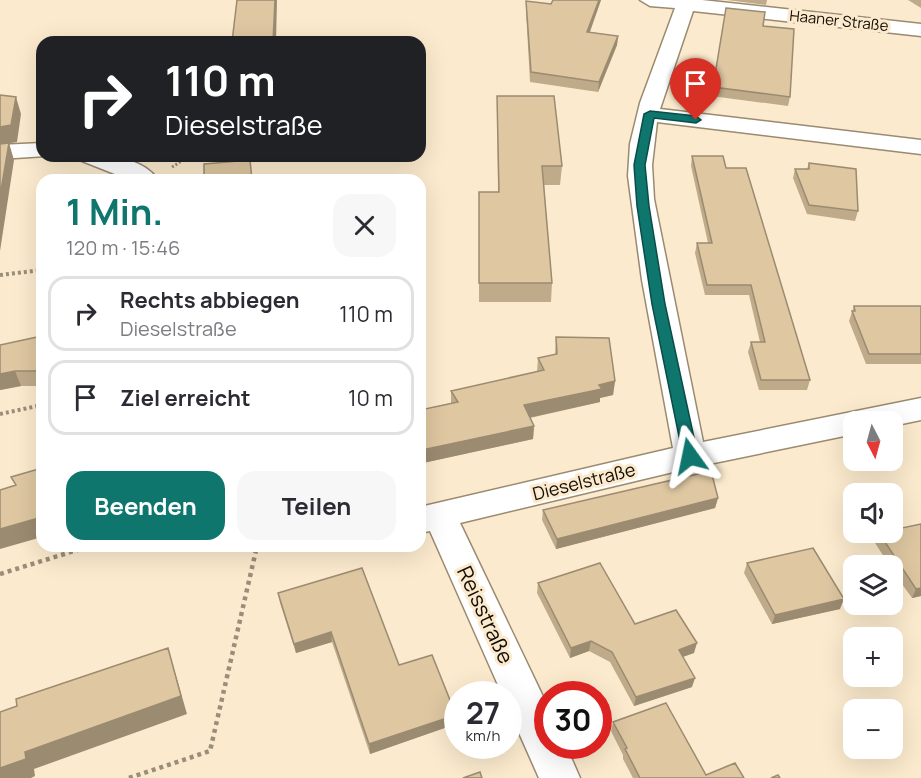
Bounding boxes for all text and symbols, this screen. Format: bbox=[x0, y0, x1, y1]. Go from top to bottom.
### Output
street label: Haaner Straße bbox=[789, 5, 890, 36]
text: 110 m bbox=[165, 51, 276, 109]
pin bbox=[670, 58, 721, 120]
icon: right bbox=[66, 60, 144, 138]
icon: arrive bbox=[679, 67, 712, 100]
text: Dieselstraße bbox=[165, 106, 323, 143]
text: 1 Min. bbox=[66, 187, 163, 236]
button: close bbox=[333, 194, 396, 257]
text: 120 m · 15:46 bbox=[66, 234, 180, 261]
text: Rechts abbiegen bbox=[120, 285, 299, 315]
icon: right bbox=[69, 297, 102, 330]
text: 110 m bbox=[339, 299, 393, 329]
text: Dieselstraße bbox=[120, 315, 237, 342]
icon: arrive bbox=[69, 381, 102, 414]
text: Ziel erreicht bbox=[120, 383, 251, 413]
text: 10 m bbox=[348, 383, 393, 413]
north arrow bbox=[843, 411, 903, 471]
map controls bbox=[843, 411, 903, 759]
position arrow bbox=[658, 424, 722, 488]
street label: Dieselstraße bbox=[530, 457, 638, 505]
button: Beenden bbox=[66, 471, 225, 540]
button: Teilen bbox=[237, 471, 396, 540]
button: sound bbox=[843, 483, 903, 543]
button: layers bbox=[843, 555, 903, 615]
street label: Reisstraße bbox=[451, 561, 521, 668]
button: + bbox=[843, 627, 903, 687]
speed limit sign: 30 bbox=[534, 681, 612, 759]
text: 27 bbox=[466, 692, 500, 733]
button: − bbox=[843, 699, 903, 759]
text: km/h bbox=[466, 725, 500, 746]

